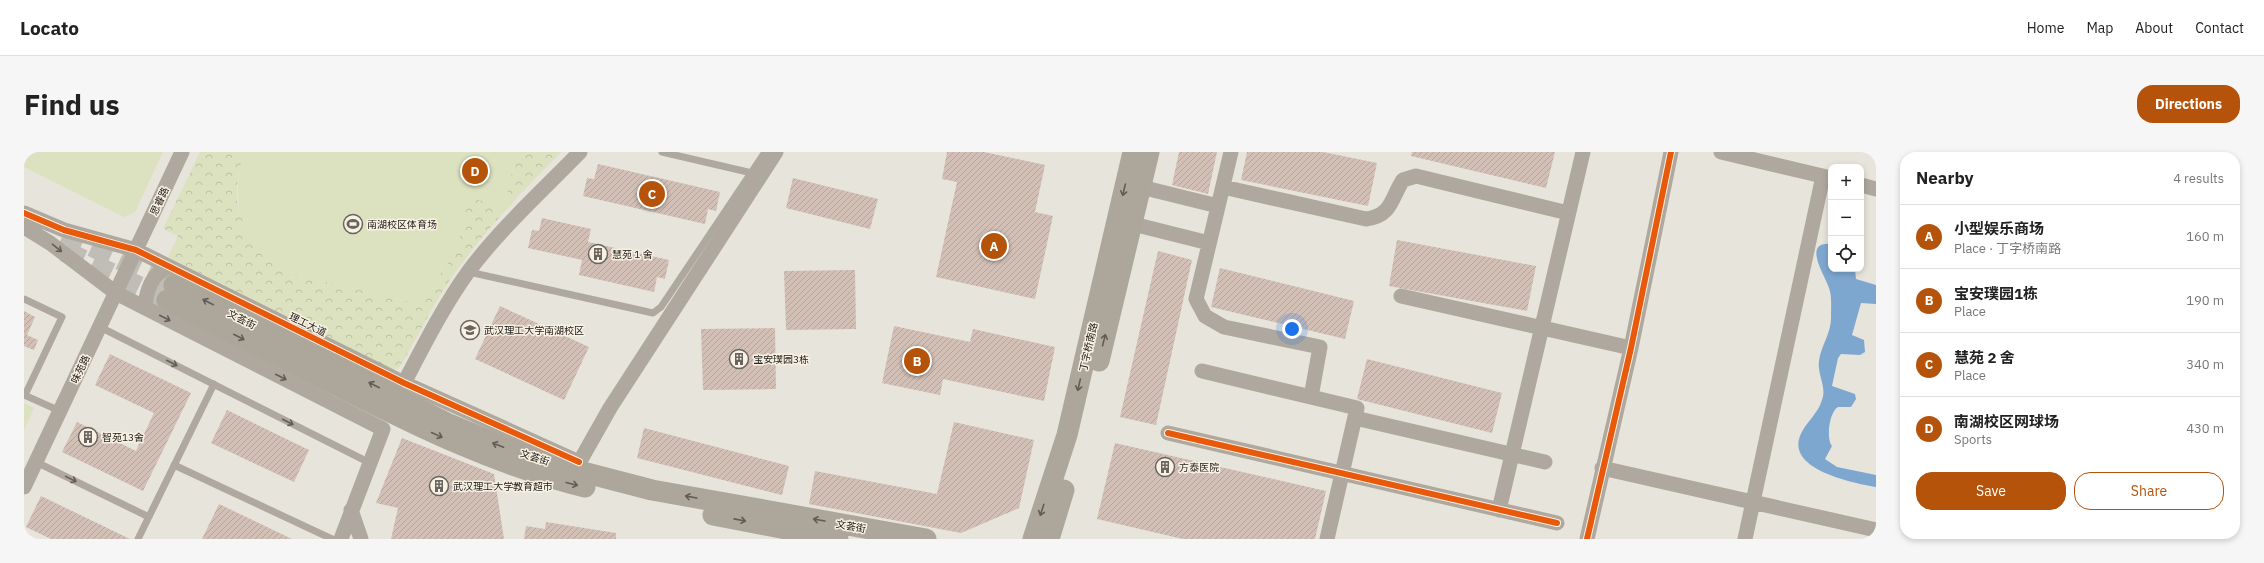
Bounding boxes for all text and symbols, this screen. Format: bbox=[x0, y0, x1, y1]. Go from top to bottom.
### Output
text: Locato bbox=[20, 16, 79, 40]
text: Home bbox=[2027, 19, 2064, 37]
text: Map bbox=[2086, 19, 2113, 37]
text: About bbox=[2135, 19, 2173, 37]
text: Contact bbox=[2195, 19, 2244, 37]
button: Directions bbox=[2137, 85, 2240, 123]
text: Find us bbox=[24, 86, 120, 123]
pin: D bbox=[462, 156, 488, 186]
map controls bbox=[1828, 164, 1864, 272]
button: + bbox=[1828, 164, 1864, 200]
text: Nearby bbox=[1916, 167, 1974, 189]
text: 4 results bbox=[2173, 170, 2224, 187]
pin: C bbox=[639, 179, 665, 209]
one-way arrow bbox=[1119, 183, 1127, 196]
street label: 思睿路 bbox=[147, 185, 172, 218]
button: − bbox=[1828, 200, 1864, 236]
sports icon: 南湖校区体育场 bbox=[342, 213, 364, 235]
place label: 南湖校区体育场 bbox=[367, 218, 437, 231]
text: 小型娱乐商场 bbox=[1954, 219, 2044, 238]
text: A bbox=[1925, 228, 1933, 245]
text: 160 m bbox=[2186, 228, 2224, 245]
pin: A bbox=[981, 231, 1007, 261]
button: locate bbox=[1828, 236, 1864, 272]
text: Place · 丁字桥南路 bbox=[1954, 240, 2061, 257]
building icon: 慧苑 1 舍 bbox=[587, 243, 609, 265]
one-way arrow bbox=[51, 244, 62, 253]
place label: 慧苑 1 舍 bbox=[612, 248, 653, 261]
text: 宝安璞园1栋 bbox=[1954, 284, 2038, 303]
text: B bbox=[1925, 292, 1933, 309]
text: 190 m bbox=[2186, 292, 2224, 309]
one-way arrow bbox=[202, 298, 214, 305]
text: Place bbox=[1954, 303, 1986, 320]
street label: 文荟街 bbox=[225, 307, 258, 332]
street label: 理工大道 bbox=[287, 310, 329, 339]
one-way arrow bbox=[159, 315, 171, 322]
school or university icon: 武汉理工大学南湖校区 bbox=[459, 319, 481, 341]
your location bbox=[1282, 319, 1302, 339]
street label: 丁字桥南路 bbox=[1077, 321, 1100, 373]
place label: 武汉理工大学南湖校区 bbox=[484, 324, 584, 337]
one-way arrow bbox=[233, 333, 245, 341]
one-way arrow bbox=[1101, 334, 1109, 347]
pin: B bbox=[904, 346, 930, 376]
building icon: 宝安璞园3栋 bbox=[728, 348, 750, 370]
text: 慧苑 2 舍 bbox=[1954, 348, 2015, 367]
street label: 味苑路 bbox=[68, 353, 93, 386]
place label: 宝安璞园3栋 bbox=[753, 353, 809, 366]
text: C bbox=[1925, 356, 1933, 373]
text: 340 m bbox=[2186, 356, 2224, 373]
one-way arrow bbox=[166, 360, 178, 368]
text: Place bbox=[1954, 367, 1986, 384]
one-way arrow bbox=[275, 374, 287, 381]
one-way arrow bbox=[1074, 378, 1082, 391]
one-way arrow bbox=[369, 381, 381, 389]
text: 南湖校区网球场 bbox=[1954, 412, 2059, 431]
one-way arrow bbox=[282, 418, 294, 426]
text: D bbox=[1924, 420, 1934, 437]
text: 430 m bbox=[2186, 420, 2224, 437]
building icon: 智苑13舍 bbox=[77, 426, 99, 448]
place label: 智苑13舍 bbox=[102, 431, 144, 444]
text: Sports bbox=[1954, 431, 1992, 448]
one-way arrow bbox=[431, 432, 443, 439]
one-way arrow bbox=[492, 440, 504, 448]
street label: 文荟街 bbox=[519, 447, 551, 468]
building icon: 方泰医院 bbox=[1154, 456, 1176, 478]
place label: 方泰医院 bbox=[1179, 461, 1219, 474]
button: Save bbox=[1916, 472, 2066, 510]
button: Share bbox=[2074, 472, 2224, 510]
building icon: 武汉理工大学教育超市 bbox=[428, 475, 450, 497]
one-way arrow bbox=[65, 476, 77, 483]
place label: 武汉理工大学教育超市 bbox=[453, 480, 553, 493]
one-way arrow bbox=[565, 480, 578, 488]
one-way arrow bbox=[684, 492, 697, 500]
one-way arrow bbox=[1038, 503, 1046, 515]
one-way arrow bbox=[812, 515, 825, 523]
one-way arrow bbox=[733, 517, 746, 525]
street label: 文荟街 bbox=[835, 517, 867, 535]

